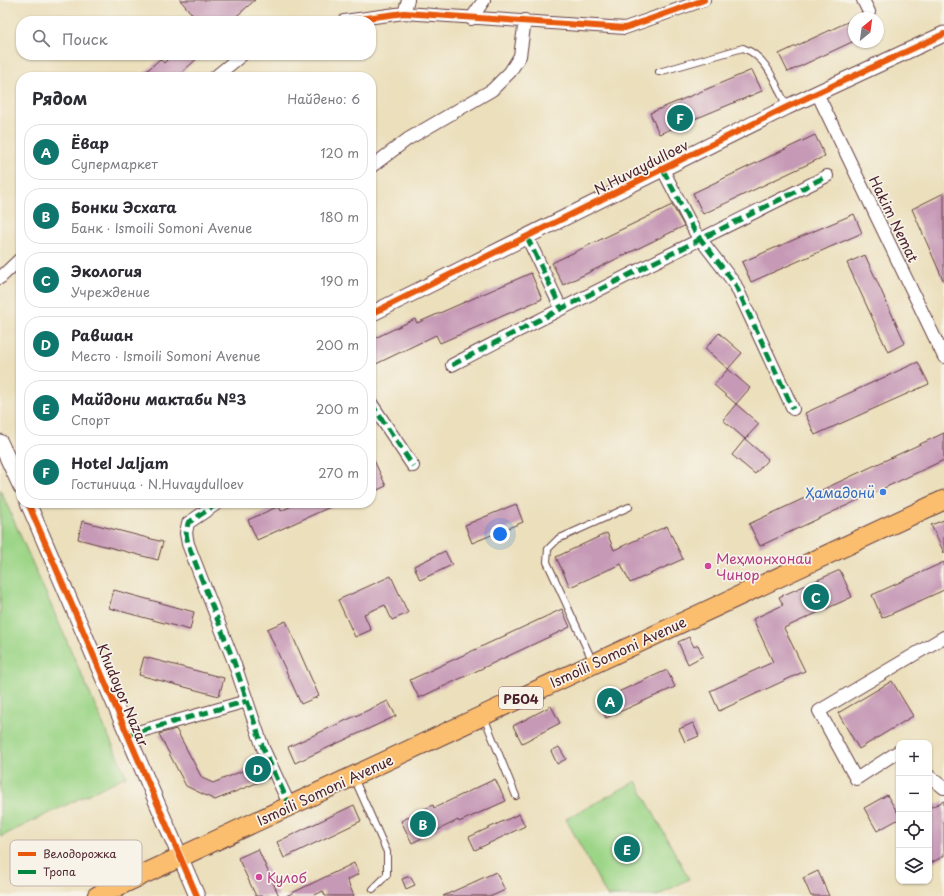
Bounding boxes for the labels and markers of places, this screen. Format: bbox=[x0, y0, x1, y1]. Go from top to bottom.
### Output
pin: F bbox=[667, 103, 693, 133]
place label: Ҳамадонӣ bbox=[805, 482, 875, 503]
marker: Ҳамадонӣ bbox=[878, 487, 888, 497]
place label: Меҳмонхонаи Чинор bbox=[716, 548, 812, 585]
marker: Меҳмонхонаи Чинор bbox=[703, 561, 713, 571]
pin: C bbox=[803, 582, 829, 612]
pin: A bbox=[597, 686, 623, 716]
pin: D bbox=[245, 754, 271, 784]
pin: B bbox=[410, 809, 436, 839]
pin: E bbox=[614, 834, 640, 864]
place label: Кулоб bbox=[267, 867, 307, 888]
marker: Кулоб bbox=[254, 872, 264, 882]

